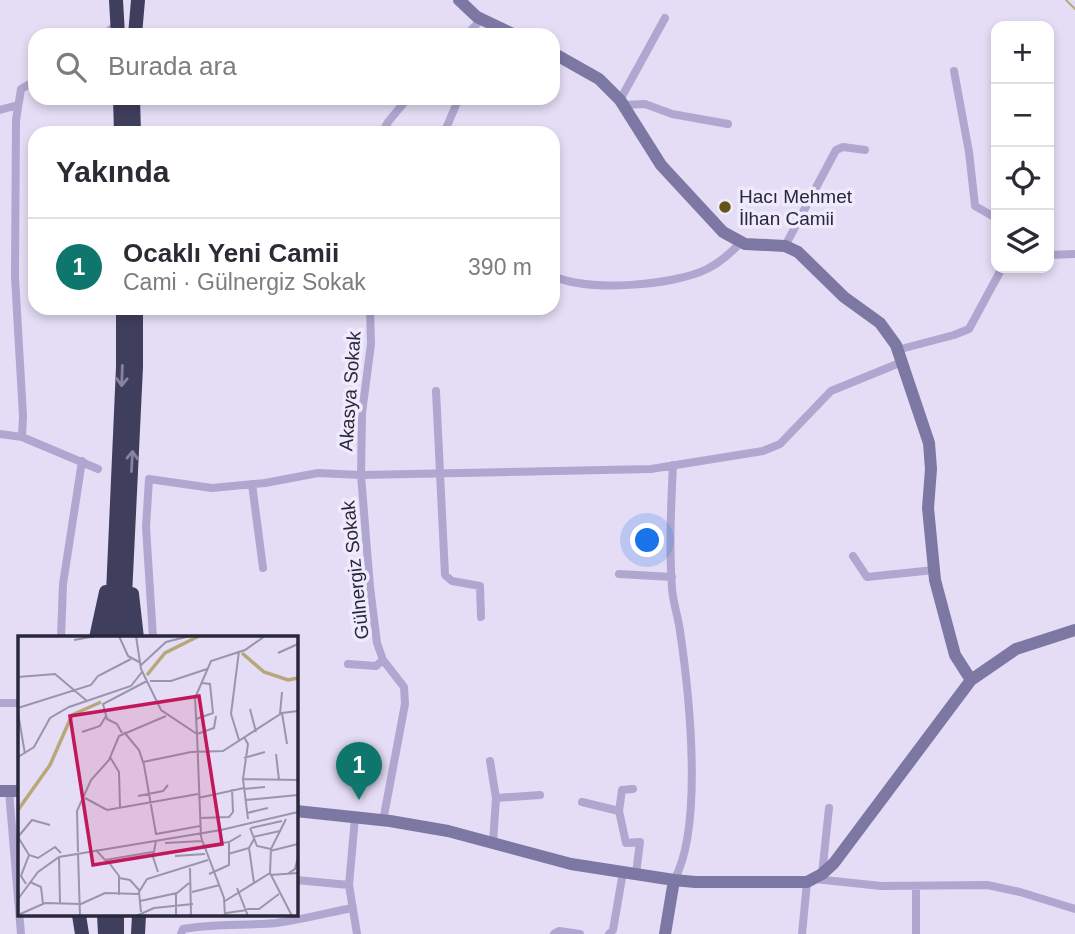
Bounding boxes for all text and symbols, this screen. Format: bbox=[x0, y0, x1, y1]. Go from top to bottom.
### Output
map controls bbox=[991, 21, 1054, 273]
button: + bbox=[991, 21, 1054, 84]
search box bbox=[28, 28, 560, 105]
icon: search bbox=[52, 48, 90, 86]
text: Burada ara bbox=[108, 51, 237, 81]
button: − bbox=[991, 84, 1054, 147]
button: locate bbox=[991, 147, 1054, 210]
text: Yakında bbox=[56, 155, 169, 188]
place label: Hacı Mehmet İlhan Camii bbox=[739, 186, 853, 229]
marker: Hacı Mehmet İlhan Camii bbox=[717, 199, 733, 215]
button: layers bbox=[991, 210, 1054, 273]
text: Ocaklı Yeni Camii bbox=[123, 238, 339, 268]
text: 1 bbox=[73, 254, 85, 280]
text: 390 m bbox=[468, 254, 532, 280]
text: Cami · Gülnergiz Sokak bbox=[123, 269, 366, 295]
street label: Akasya Sokak bbox=[335, 330, 365, 452]
one-way arrow bbox=[116, 364, 129, 387]
one-way arrow bbox=[125, 449, 138, 472]
street label: Gülnergiz Sokak bbox=[337, 499, 373, 640]
your location bbox=[630, 523, 664, 557]
inset map bbox=[18, 636, 298, 916]
pin: 1 bbox=[336, 742, 382, 800]

